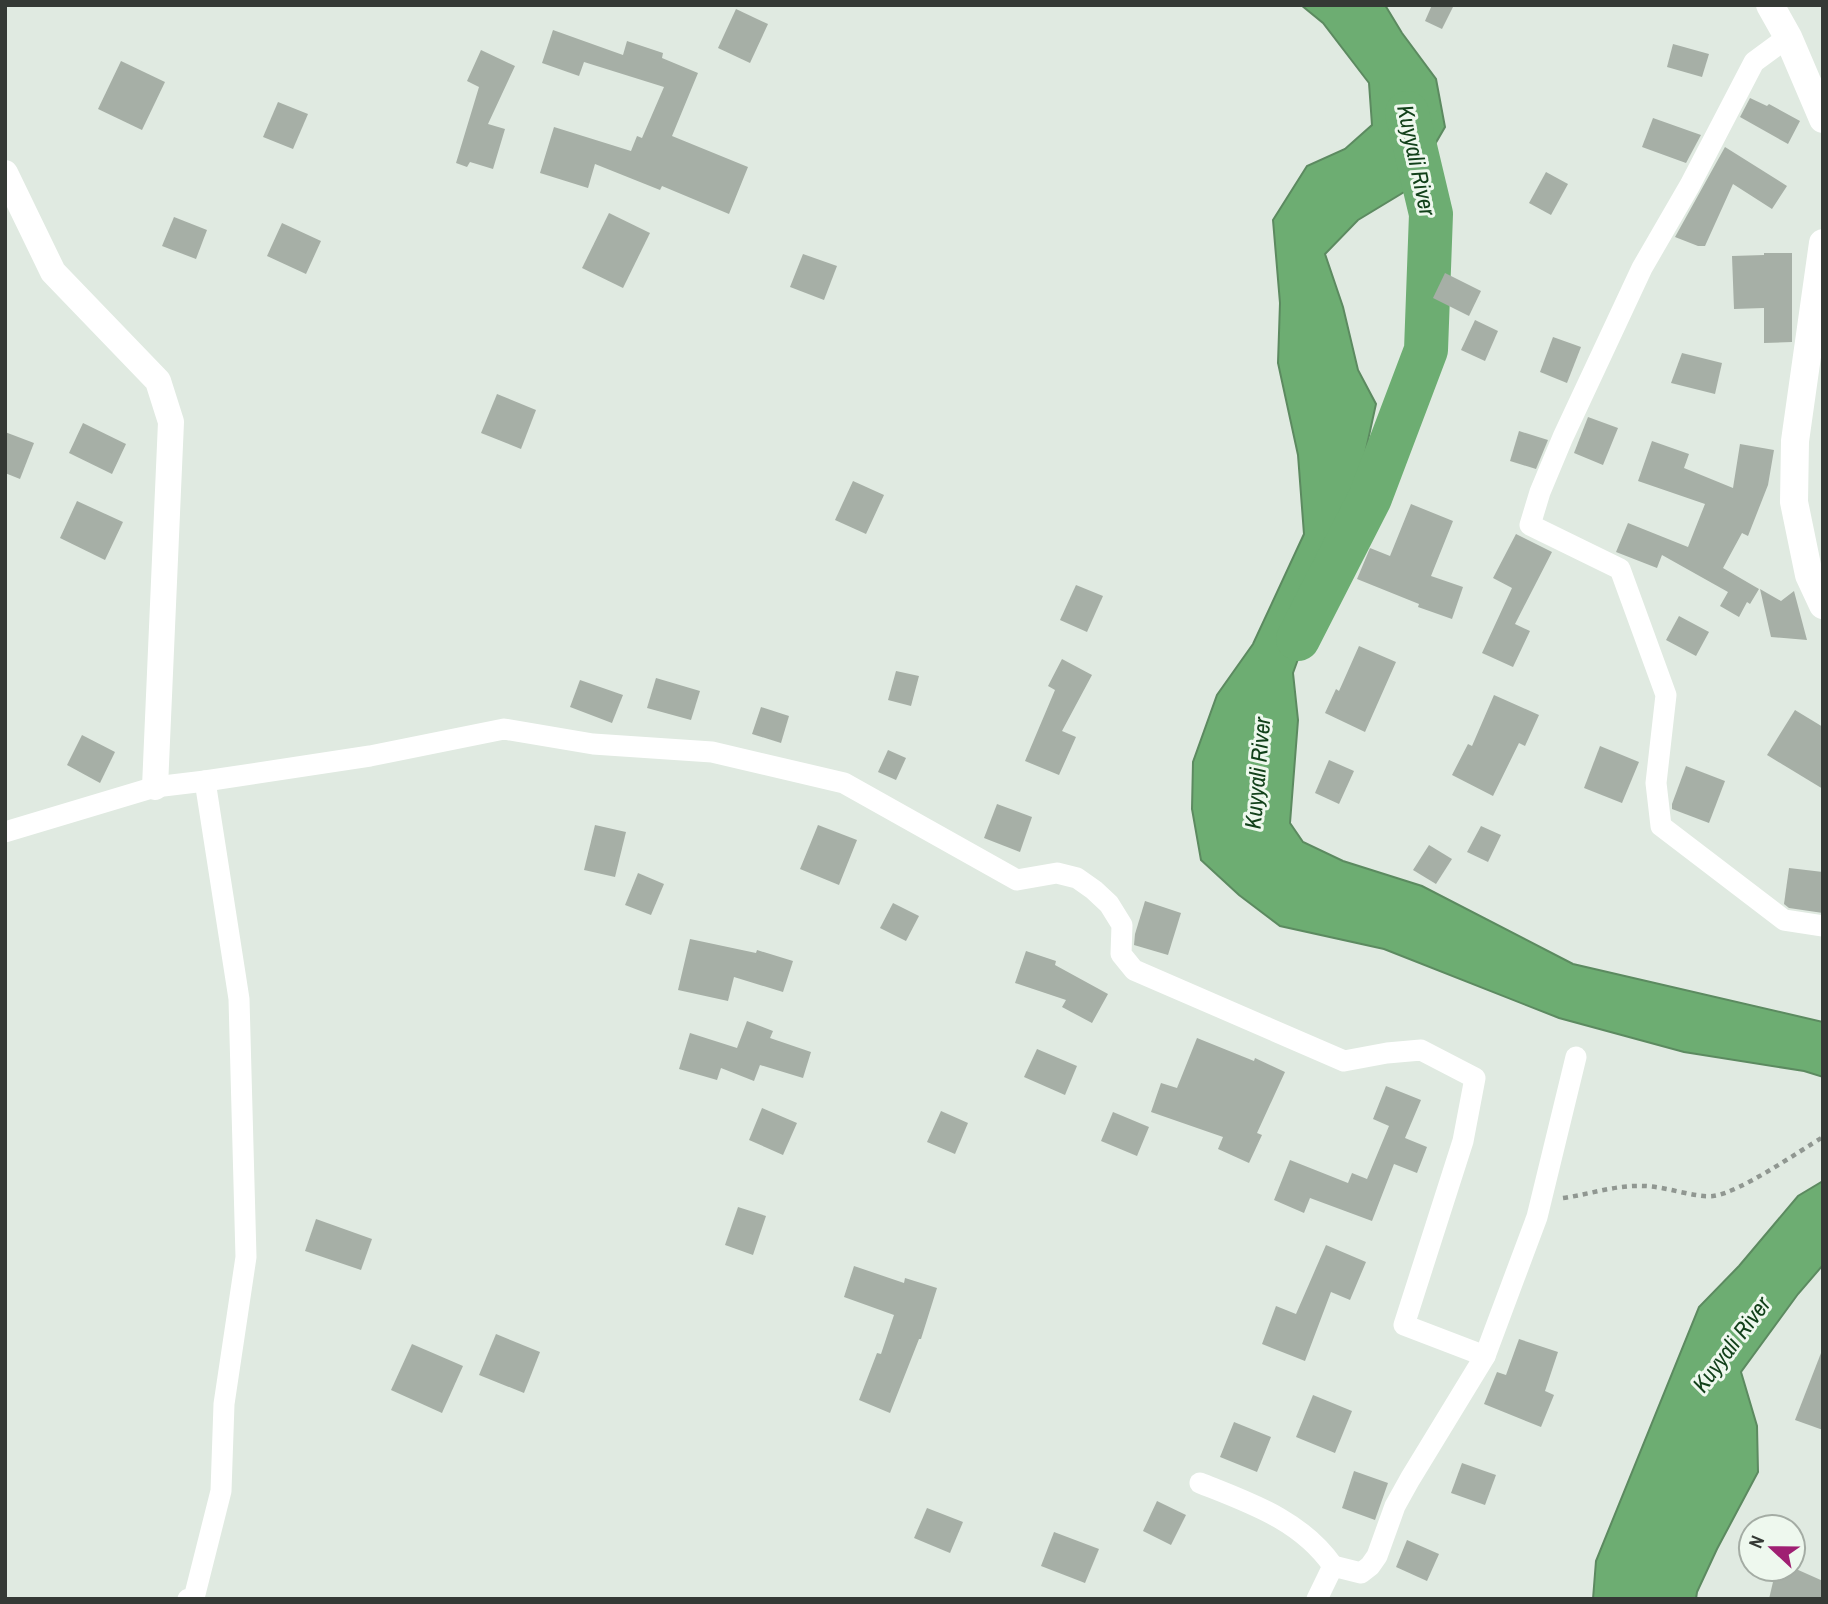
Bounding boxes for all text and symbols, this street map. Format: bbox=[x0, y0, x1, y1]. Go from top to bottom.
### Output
water label: Kuyyali River bbox=[1390, 102, 1444, 219]
water label: Kuyyali River bbox=[1237, 715, 1277, 830]
water label: Kuyyali River bbox=[1685, 1289, 1778, 1398]
north arrow bbox=[1737, 1513, 1807, 1583]
text: N bbox=[1742, 1532, 1770, 1552]

